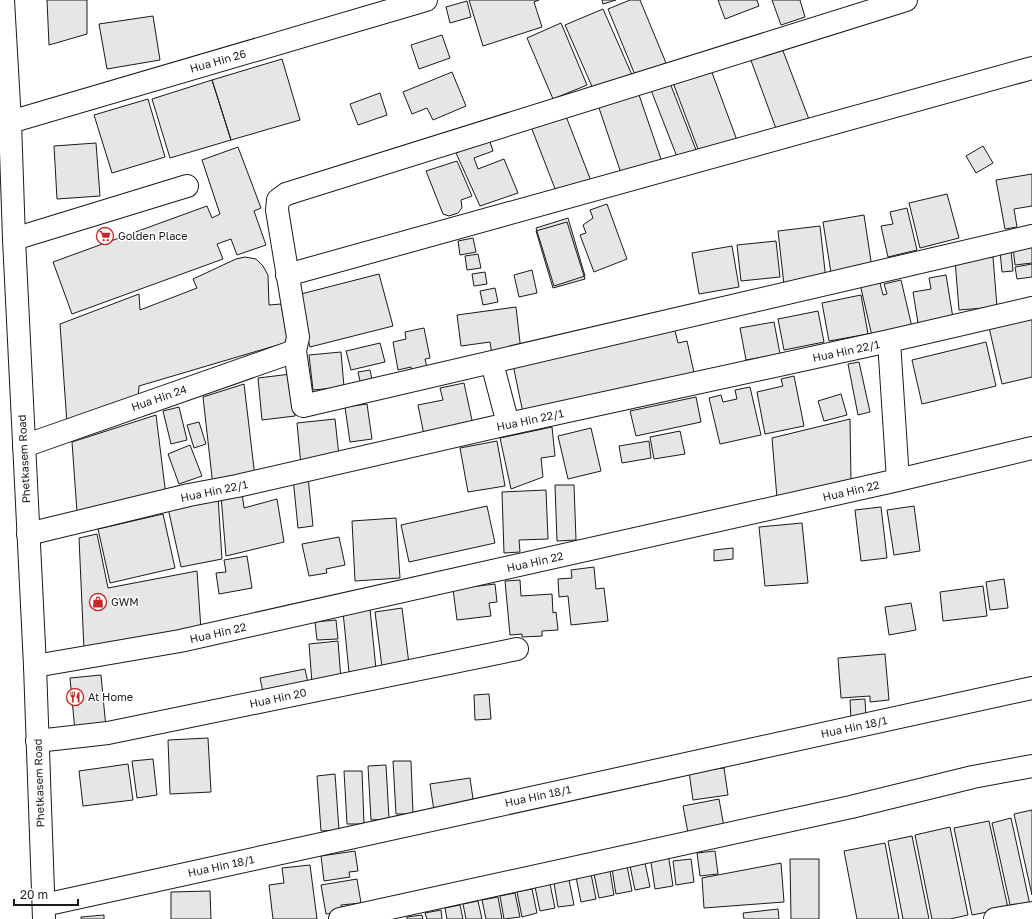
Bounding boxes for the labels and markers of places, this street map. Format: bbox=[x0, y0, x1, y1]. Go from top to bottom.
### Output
supermarket icon: Golden Place bbox=[95, 226, 115, 246]
place label: Golden Place bbox=[118, 229, 188, 242]
shop icon: GWM bbox=[88, 592, 108, 612]
place label: GWM bbox=[111, 595, 139, 608]
restaurant icon: At Home bbox=[65, 687, 85, 707]
place label: At Home bbox=[88, 690, 133, 703]

